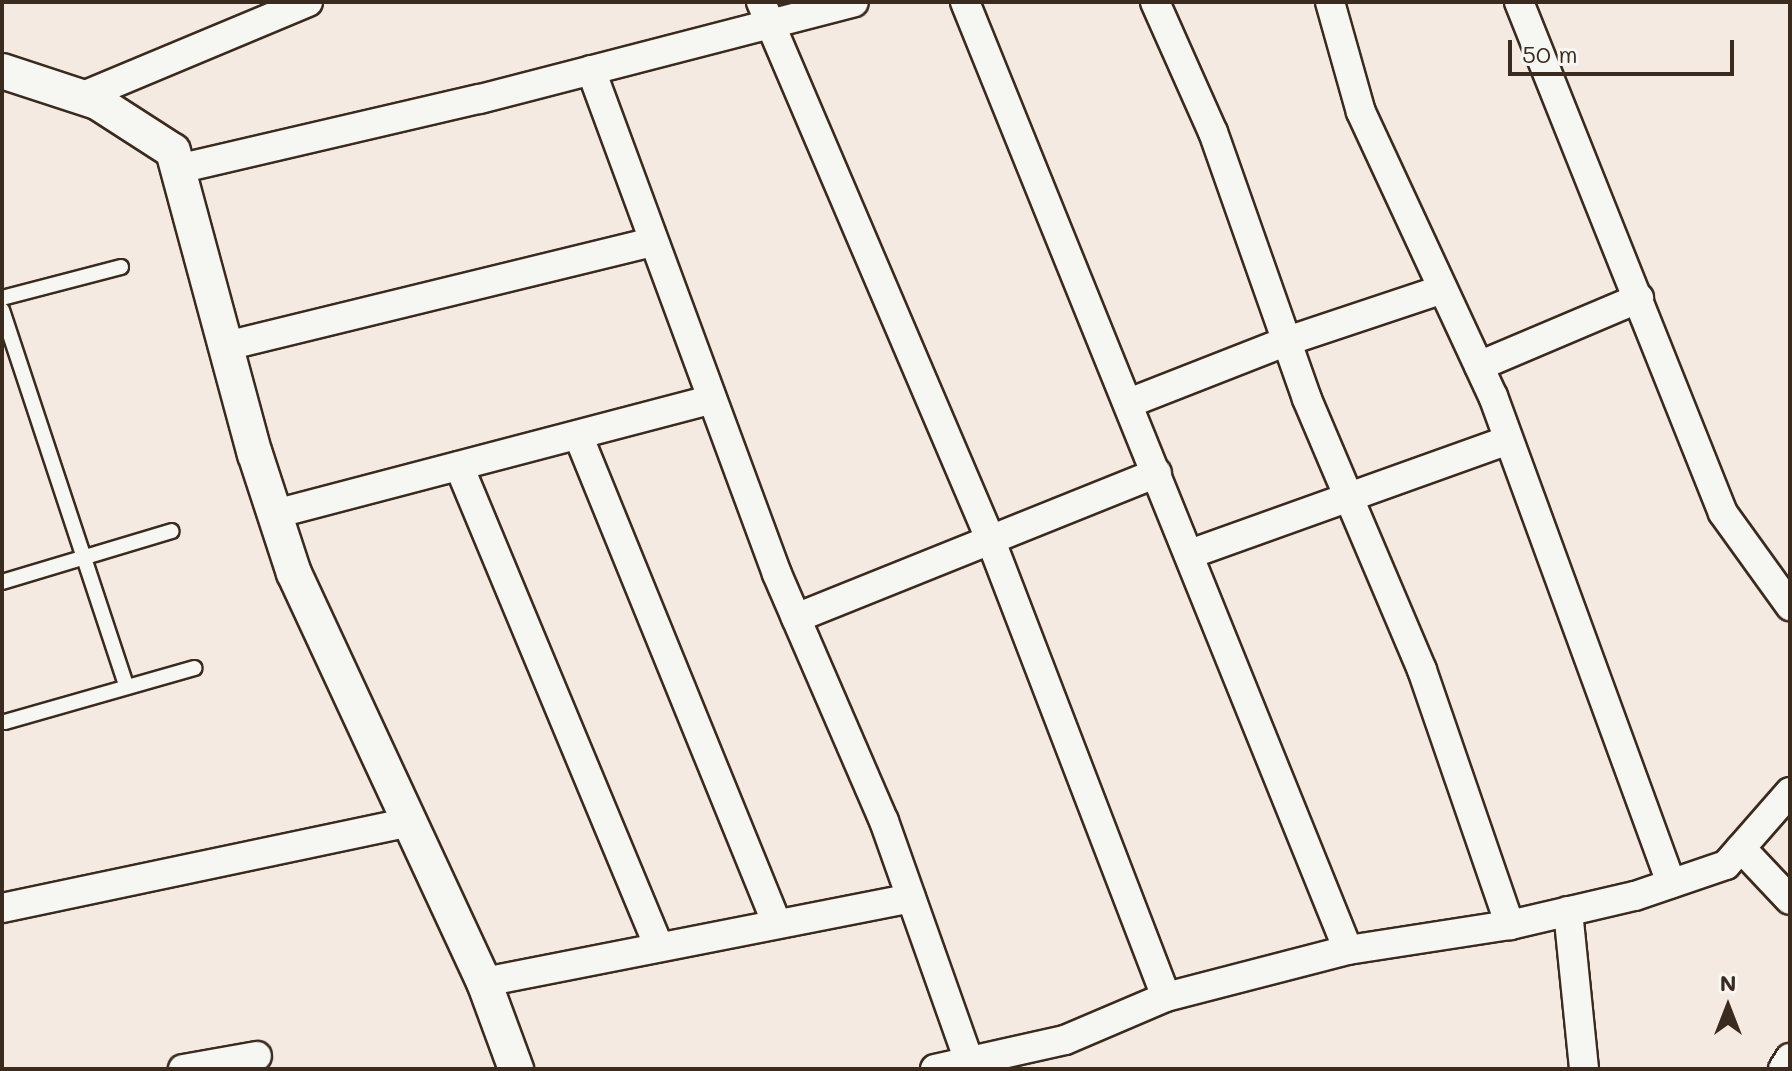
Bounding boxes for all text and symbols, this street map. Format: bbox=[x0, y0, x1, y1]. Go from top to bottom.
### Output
scale bar bbox=[1512, 24, 1738, 74]
text: 50 m bbox=[1522, 38, 1578, 69]
north arrow bbox=[1688, 967, 1768, 1047]
text: N bbox=[1720, 968, 1736, 997]

